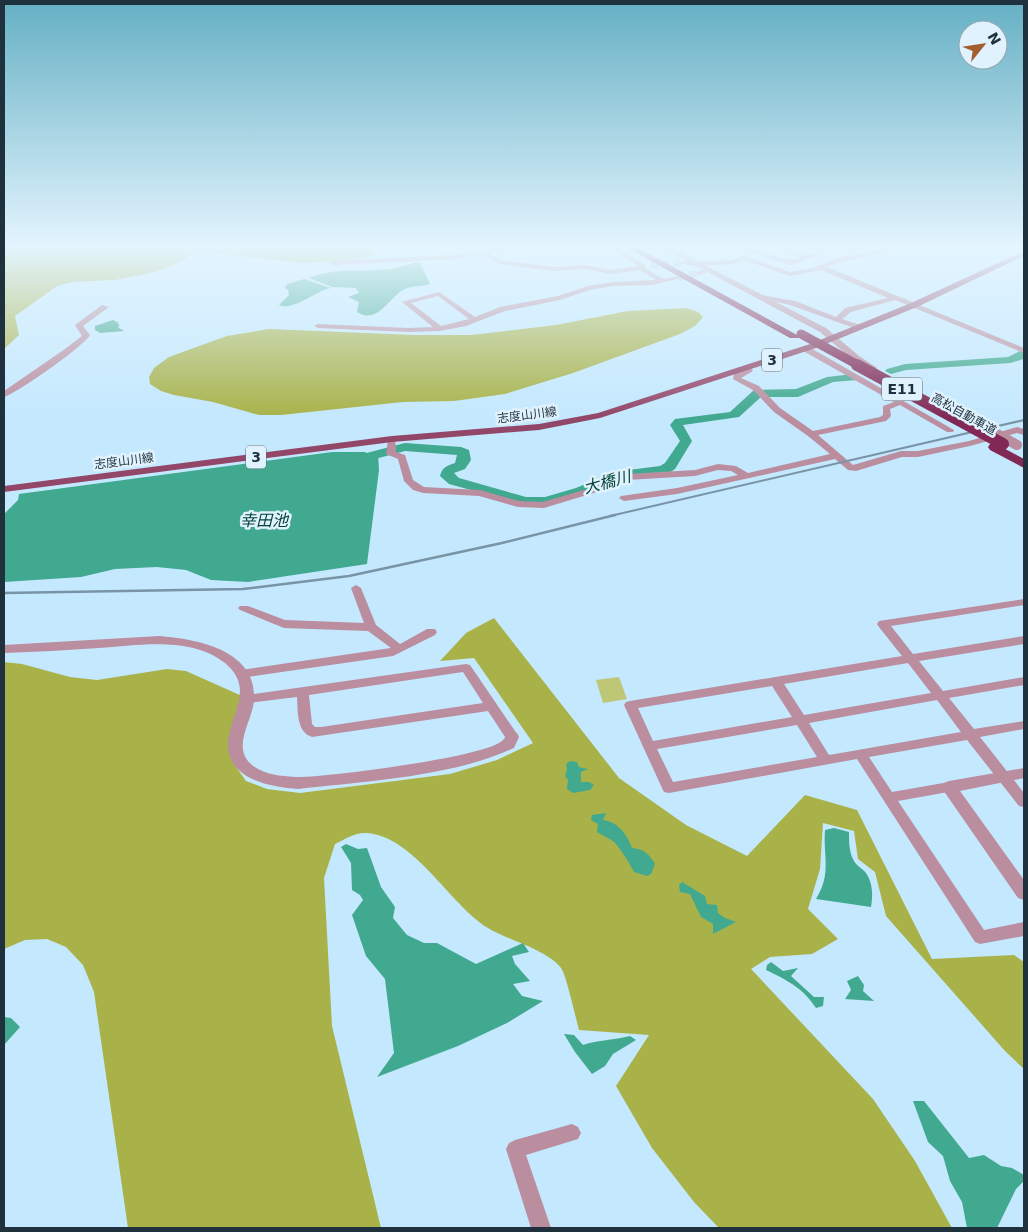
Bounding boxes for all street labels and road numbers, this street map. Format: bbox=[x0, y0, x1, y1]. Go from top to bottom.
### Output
road number: 3 bbox=[762, 348, 782, 372]
road number: E11 bbox=[882, 378, 922, 400]
street label: 高松自動車道 bbox=[929, 390, 999, 438]
street label: 志度山川線 bbox=[496, 404, 558, 426]
road number: 3 bbox=[246, 446, 266, 468]
street label: 志度山川線 bbox=[93, 450, 155, 472]

